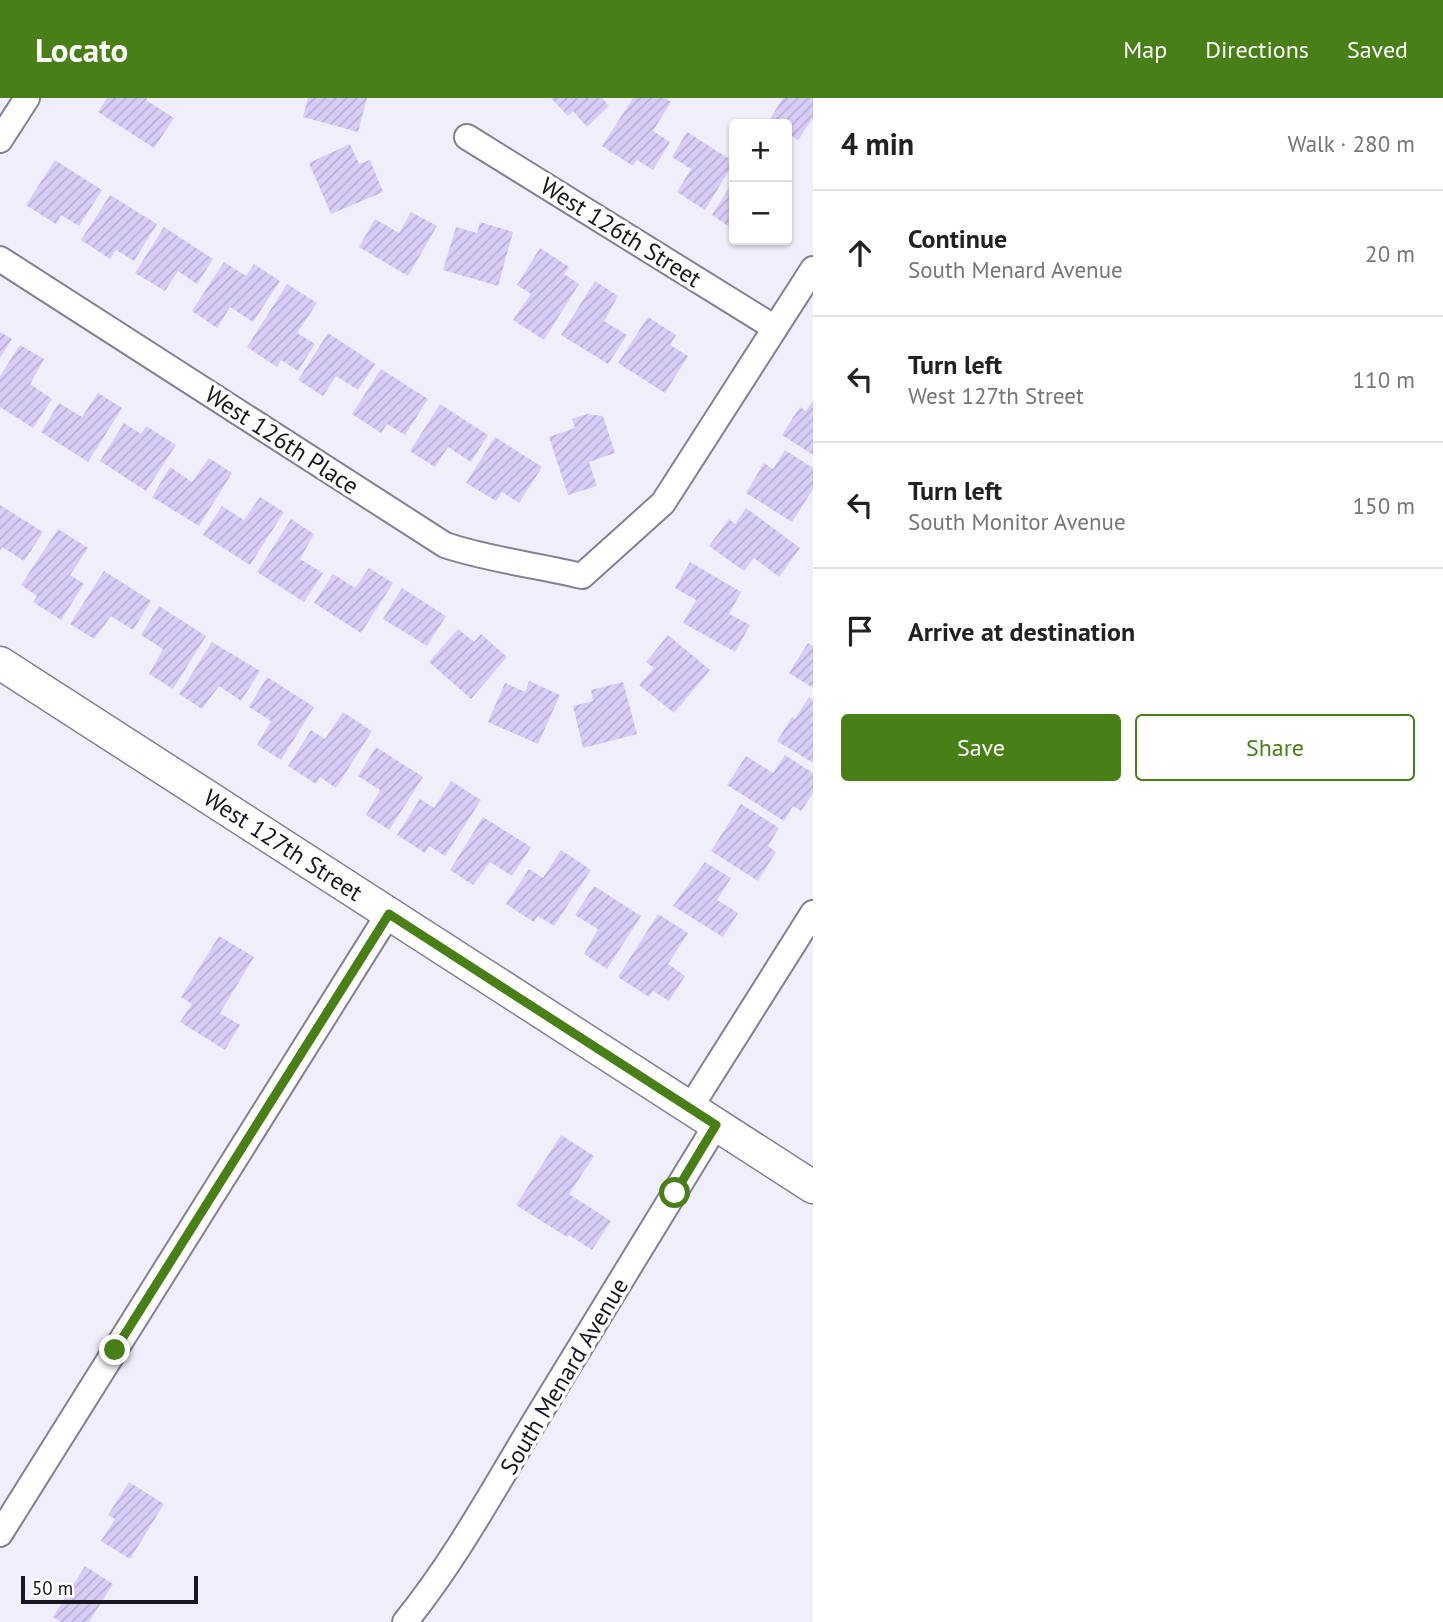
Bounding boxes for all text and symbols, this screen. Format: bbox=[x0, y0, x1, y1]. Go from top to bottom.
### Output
text: Locato bbox=[35, 28, 128, 71]
text: Map bbox=[1123, 34, 1167, 65]
text: Directions bbox=[1205, 34, 1309, 65]
text: Saved bbox=[1347, 34, 1408, 65]
map controls bbox=[729, 119, 792, 245]
button: + bbox=[729, 119, 792, 182]
text: 4 min bbox=[841, 124, 914, 163]
text: Walk · 280 m bbox=[1288, 129, 1415, 158]
street label: West 126th Street bbox=[535, 170, 707, 294]
button: − bbox=[729, 182, 792, 245]
text: Continue bbox=[908, 222, 1007, 255]
icon: ahead bbox=[841, 234, 879, 272]
text: 20 m bbox=[1365, 239, 1415, 268]
text: South Menard Avenue bbox=[908, 255, 1123, 284]
text: Turn left bbox=[908, 348, 1002, 381]
icon: left bbox=[841, 360, 879, 398]
text: 110 m bbox=[1353, 365, 1415, 394]
street label: West 126th Place bbox=[199, 379, 365, 501]
text: West 127th Street bbox=[908, 381, 1084, 410]
text: Turn left bbox=[908, 474, 1002, 507]
icon: left bbox=[841, 486, 879, 524]
text: 150 m bbox=[1353, 491, 1415, 520]
text: South Monitor Avenue bbox=[908, 507, 1126, 536]
icon: arrive bbox=[841, 612, 879, 650]
text: Arrive at destination bbox=[908, 615, 1135, 648]
button: Save bbox=[841, 714, 1121, 781]
button: Share bbox=[1135, 714, 1415, 781]
street label: West 127th Street bbox=[198, 782, 368, 908]
route start bbox=[659, 1177, 690, 1208]
street label: South Menard Avenue bbox=[493, 1272, 635, 1480]
route end bbox=[99, 1334, 130, 1365]
scale bar bbox=[21, 1573, 198, 1605]
text: 50 m bbox=[32, 1576, 73, 1600]

